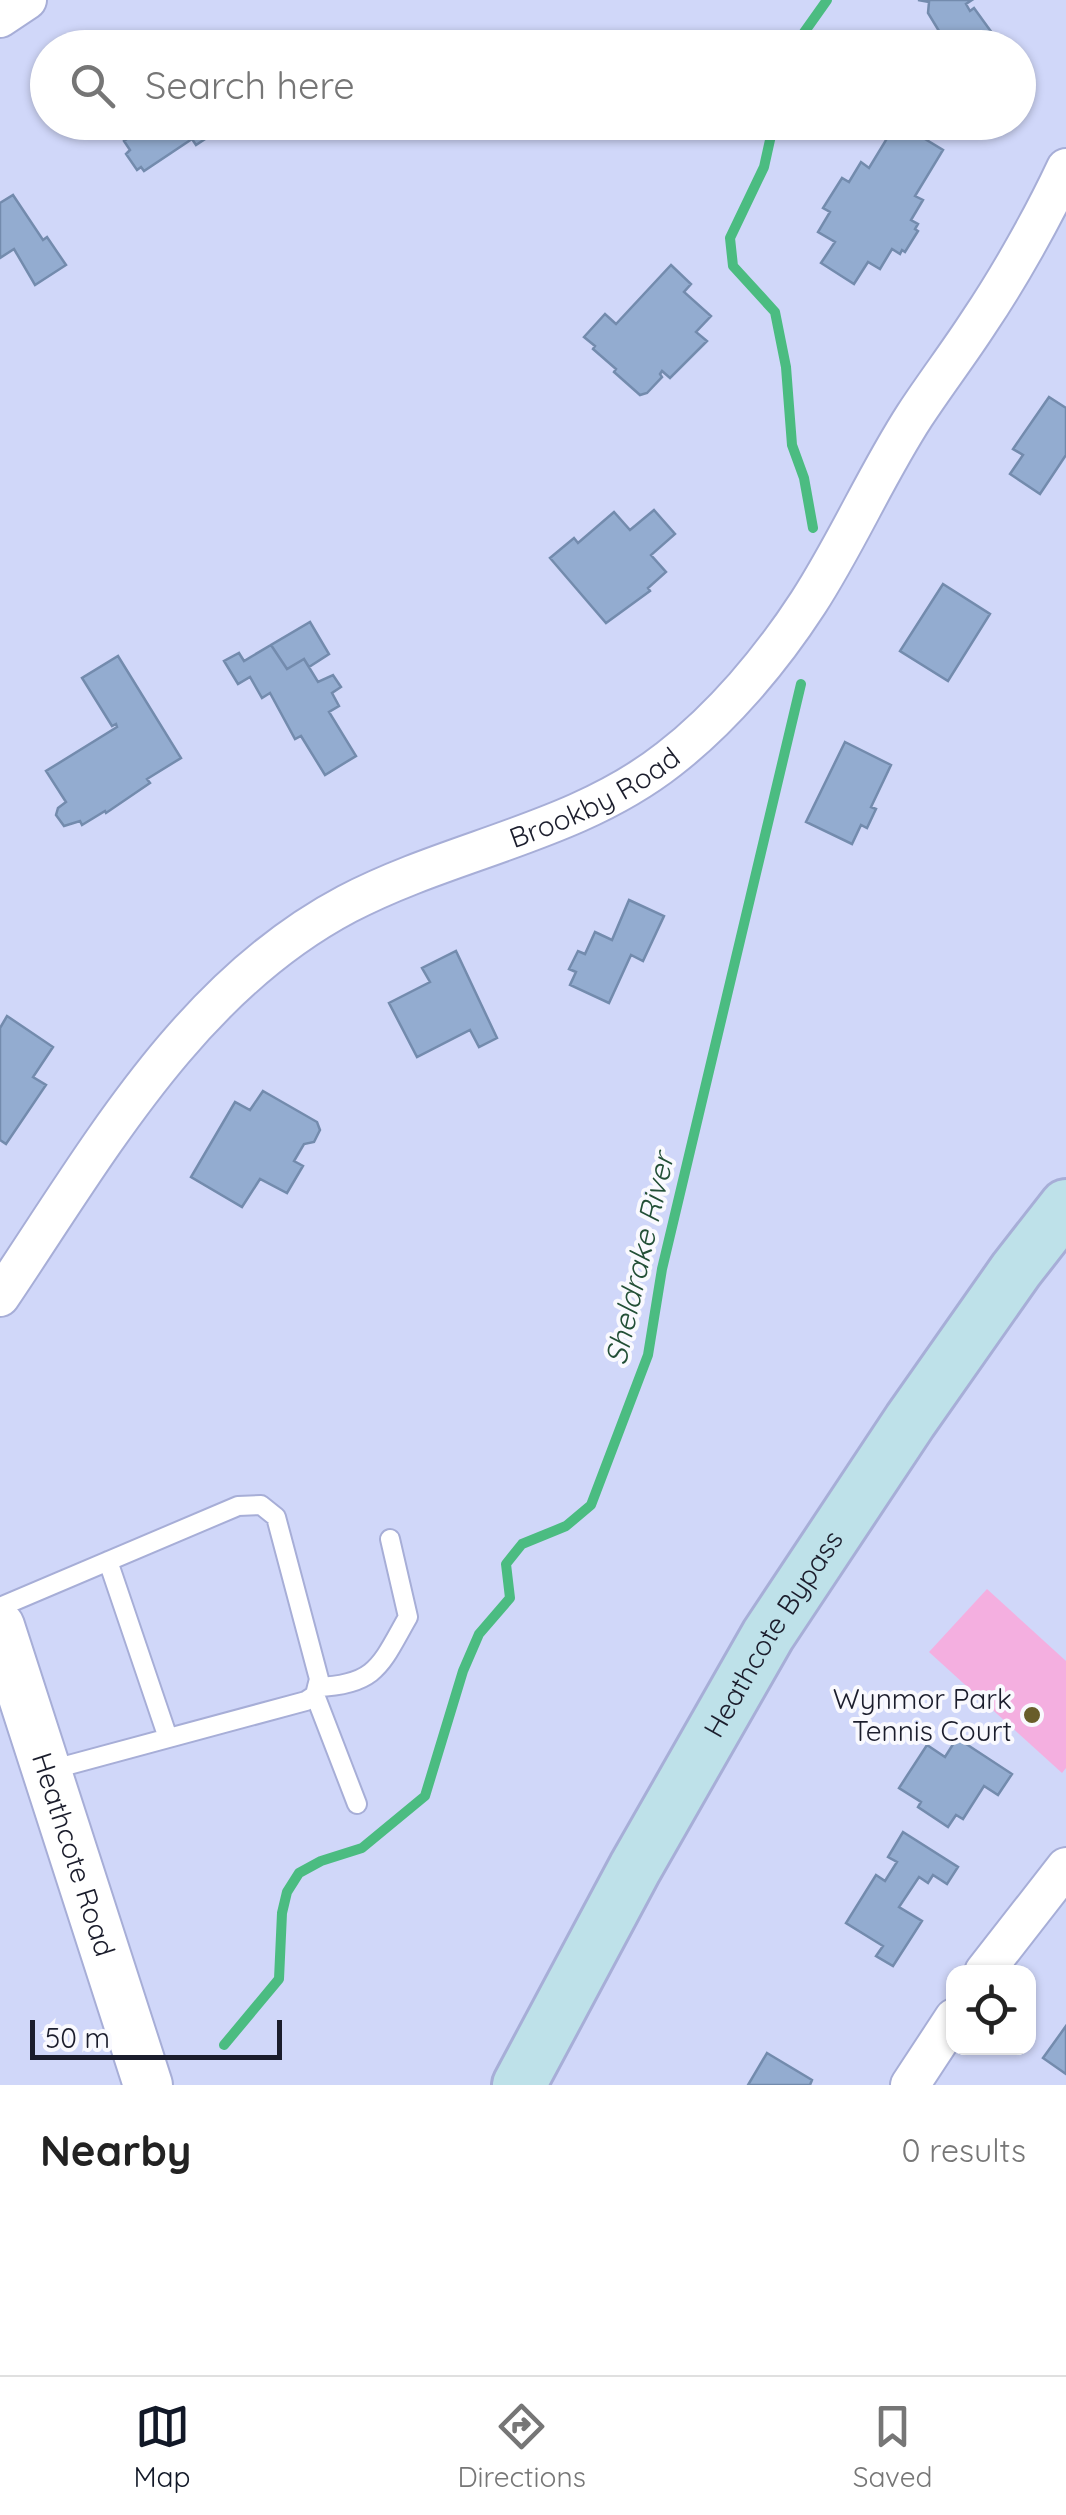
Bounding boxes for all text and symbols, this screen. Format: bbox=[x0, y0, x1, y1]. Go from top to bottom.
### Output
search box bbox=[30, 30, 1036, 140]
icon: search bbox=[65, 58, 120, 113]
text: Search here bbox=[145, 61, 355, 109]
street label: Brookby Road bbox=[504, 739, 686, 855]
water label: Sheldrake River bbox=[596, 1146, 683, 1368]
street label: Heathcote Bypass bbox=[695, 1523, 850, 1743]
place label: Wynmor Park Tennis Court bbox=[833, 1681, 1012, 1748]
marker: Wynmor Park Tennis Court bbox=[1021, 1704, 1043, 1726]
street label: Heathcote Road bbox=[25, 1748, 123, 1961]
map controls bbox=[946, 1965, 1036, 2055]
button: locate bbox=[946, 1965, 1036, 2055]
scale bar bbox=[30, 2015, 282, 2060]
text: 50 m bbox=[45, 2020, 110, 2055]
text: Nearby bbox=[40, 2124, 191, 2177]
text: 0 results bbox=[902, 2130, 1026, 2170]
tab: Map bbox=[133, 2399, 191, 2494]
tab: Directions bbox=[457, 2399, 586, 2494]
tab: Saved bbox=[853, 2399, 933, 2494]

